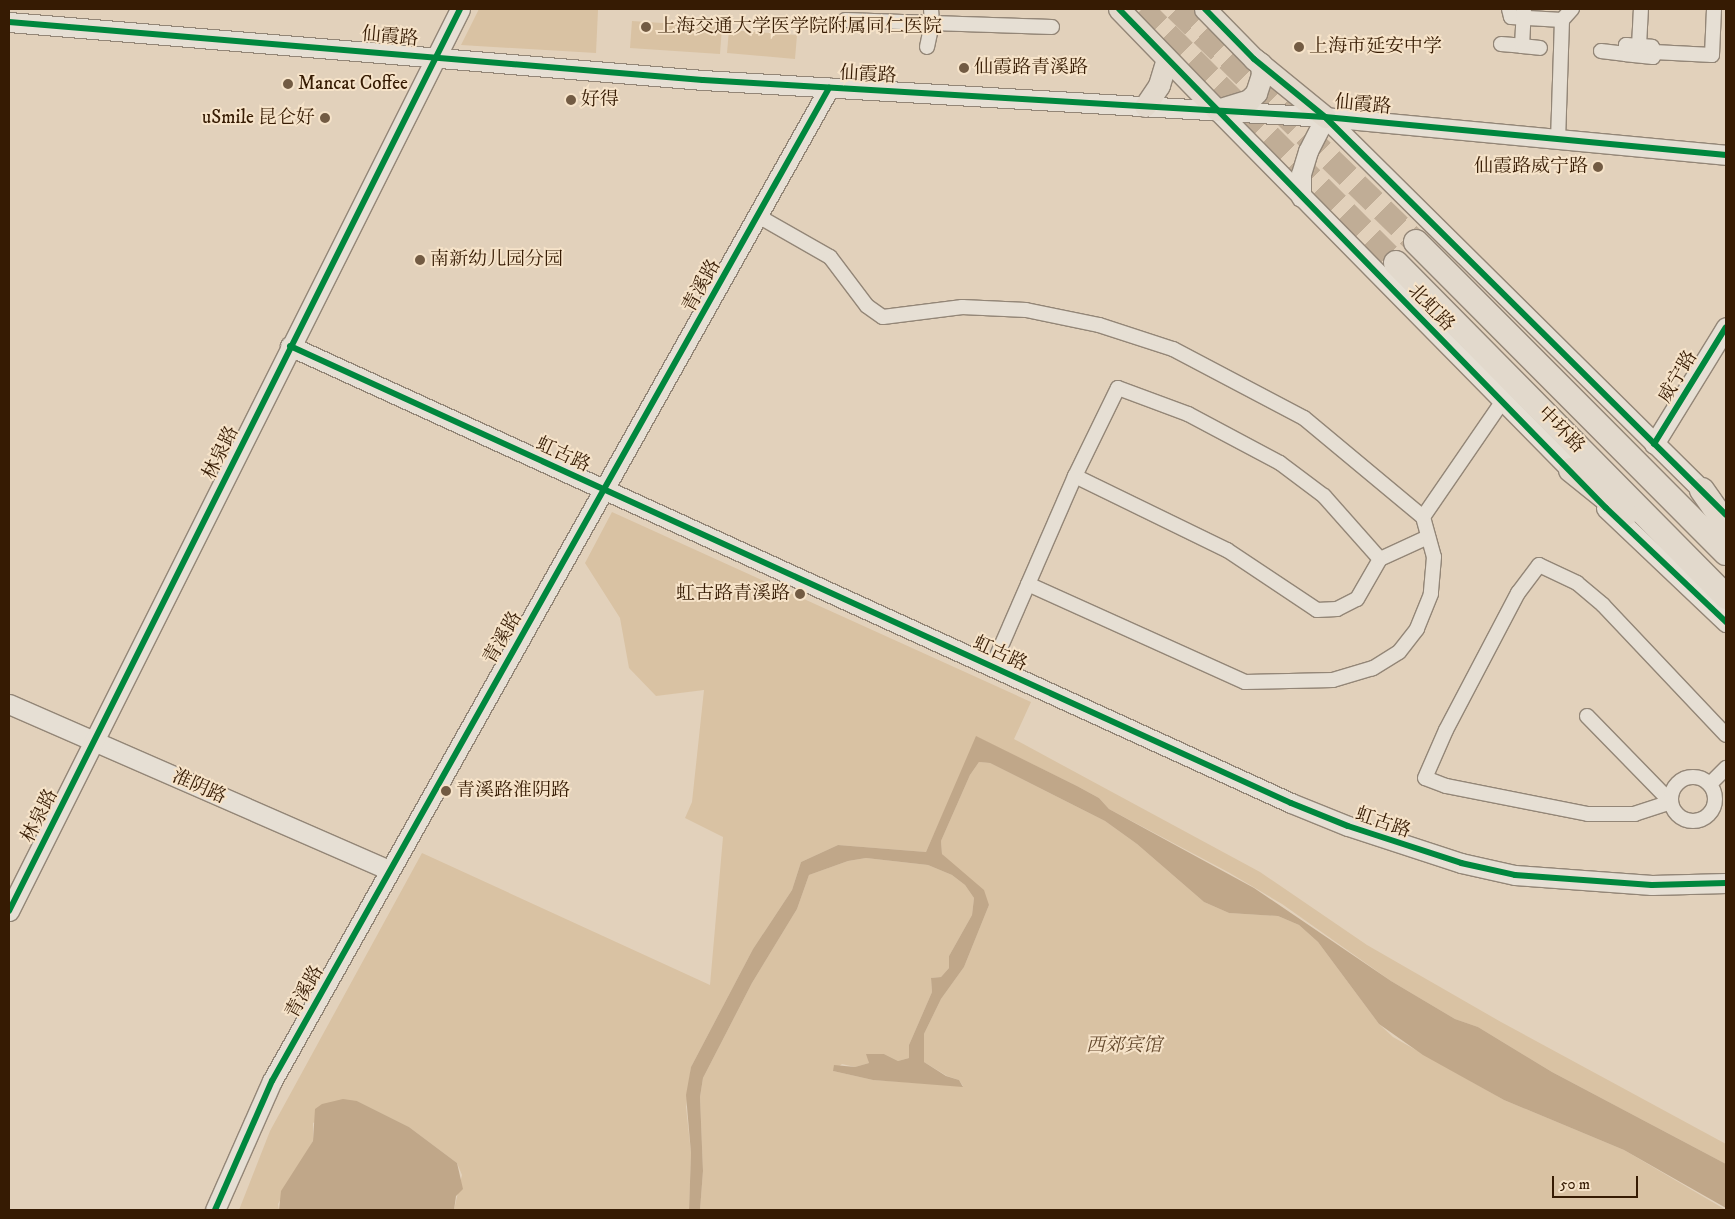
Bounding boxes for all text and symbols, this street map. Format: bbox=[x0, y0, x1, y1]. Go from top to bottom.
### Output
place label: 上海交通大学医学院附属同仁医院 bbox=[657, 16, 942, 38]
marker: 上海交通大学医学院附属同仁医院 bbox=[639, 20, 653, 34]
street label: 仙霞路 bbox=[361, 23, 419, 51]
place label: 上海市延安中学 bbox=[1309, 36, 1442, 58]
marker: 上海市延安中学 bbox=[1293, 41, 1305, 53]
place label: 仙霞路青溪路 bbox=[974, 57, 1088, 79]
street label: 仙霞路 bbox=[839, 62, 897, 88]
marker: 仙霞路青溪路 bbox=[958, 62, 970, 74]
place label: Mancat Coffee bbox=[298, 73, 408, 95]
marker: Mancat Coffee bbox=[282, 78, 294, 90]
place label: 好得 bbox=[581, 89, 619, 111]
street label: 仙霞路 bbox=[1334, 91, 1392, 119]
marker: 好得 bbox=[565, 94, 577, 106]
place label: uSmile 昆仑好 bbox=[202, 107, 315, 129]
marker: uSmile 昆仑好 bbox=[319, 112, 331, 124]
place label: 仙霞路威宁路 bbox=[1474, 156, 1588, 178]
marker: 仙霞路威宁路 bbox=[1592, 161, 1604, 173]
place label: 南新幼儿园分园 bbox=[430, 249, 563, 271]
marker: 南新幼儿园分园 bbox=[414, 254, 426, 266]
street label: 青溪路 bbox=[678, 256, 726, 316]
street label: 北虹路 bbox=[1403, 280, 1459, 336]
street label: 威宁路 bbox=[1654, 347, 1702, 407]
street label: 中环路 bbox=[1533, 402, 1589, 458]
street label: 林泉路 bbox=[198, 422, 244, 484]
street label: 虹古路 bbox=[532, 433, 594, 477]
place label: 虹古路青溪路 bbox=[676, 583, 790, 605]
marker: 虹古路青溪路 bbox=[794, 588, 806, 600]
street label: 青溪路 bbox=[479, 608, 527, 668]
street label: 虹古路 bbox=[969, 632, 1031, 676]
street label: 淮阴路 bbox=[168, 765, 230, 809]
place label: 青溪路淮阴路 bbox=[456, 780, 570, 802]
street label: 林泉路 bbox=[17, 785, 63, 847]
marker: 青溪路淮阴路 bbox=[440, 785, 452, 797]
street label: 虹古路 bbox=[1352, 803, 1414, 843]
street label: 青溪路 bbox=[281, 962, 329, 1022]
park label: 西郊宾馆 bbox=[1086, 1035, 1162, 1057]
scale bar bbox=[1555, 1166, 1641, 1198]
text: 50 m bbox=[1560, 1175, 1590, 1194]

